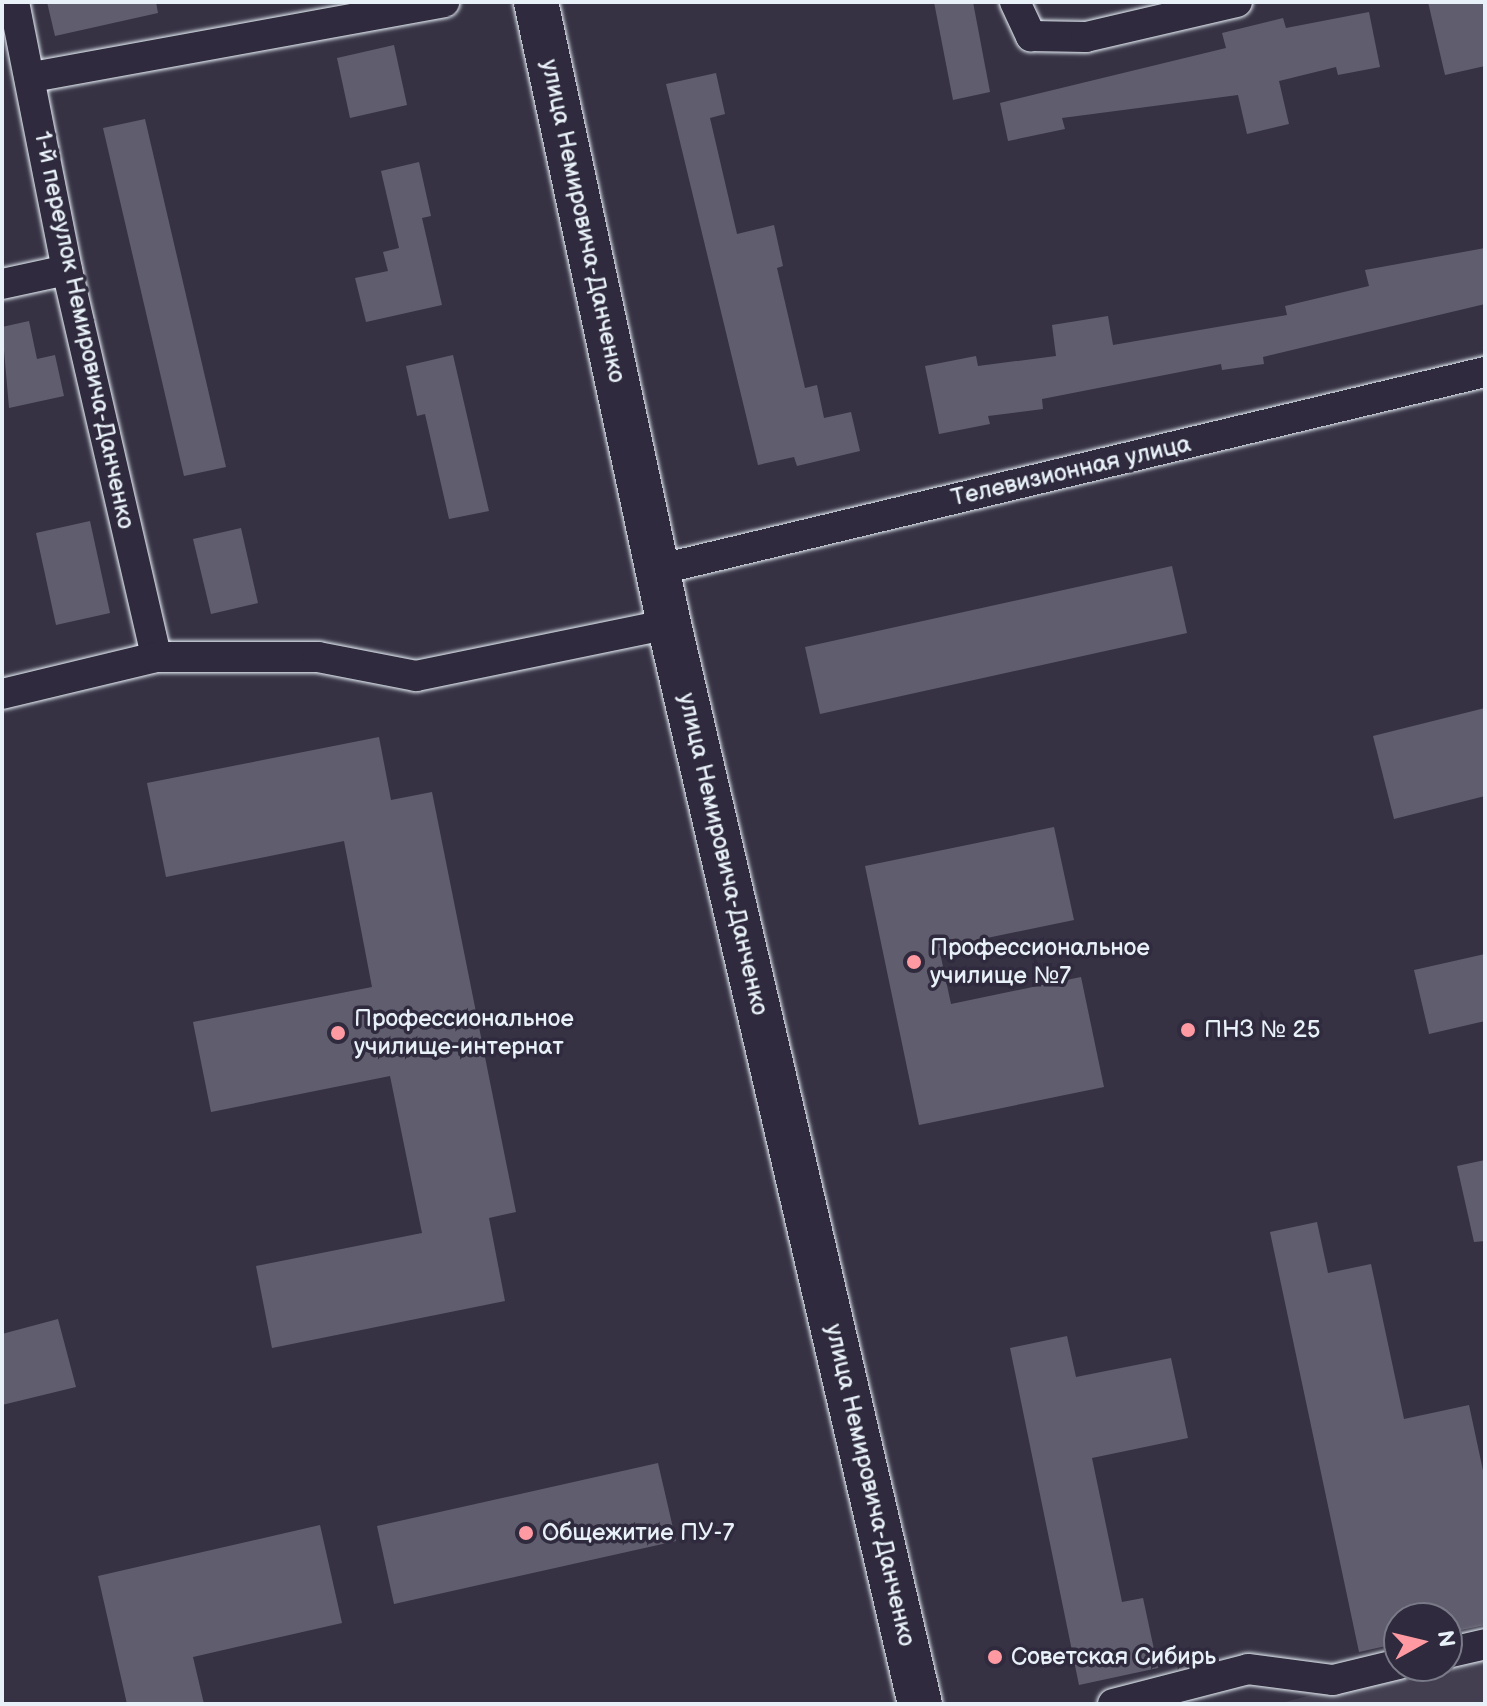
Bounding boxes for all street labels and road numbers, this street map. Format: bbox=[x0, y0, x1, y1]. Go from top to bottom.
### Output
street label: улица Немировича-Данченко bbox=[535, 57, 631, 385]
street label: 1-й переулок Немировича-Данченко bbox=[28, 129, 140, 531]
street label: Телевизионная улица bbox=[948, 429, 1194, 513]
street label: улица Немировича-Данченко bbox=[672, 690, 774, 1018]
street label: улица Немировича-Данченко bbox=[819, 1321, 921, 1649]

